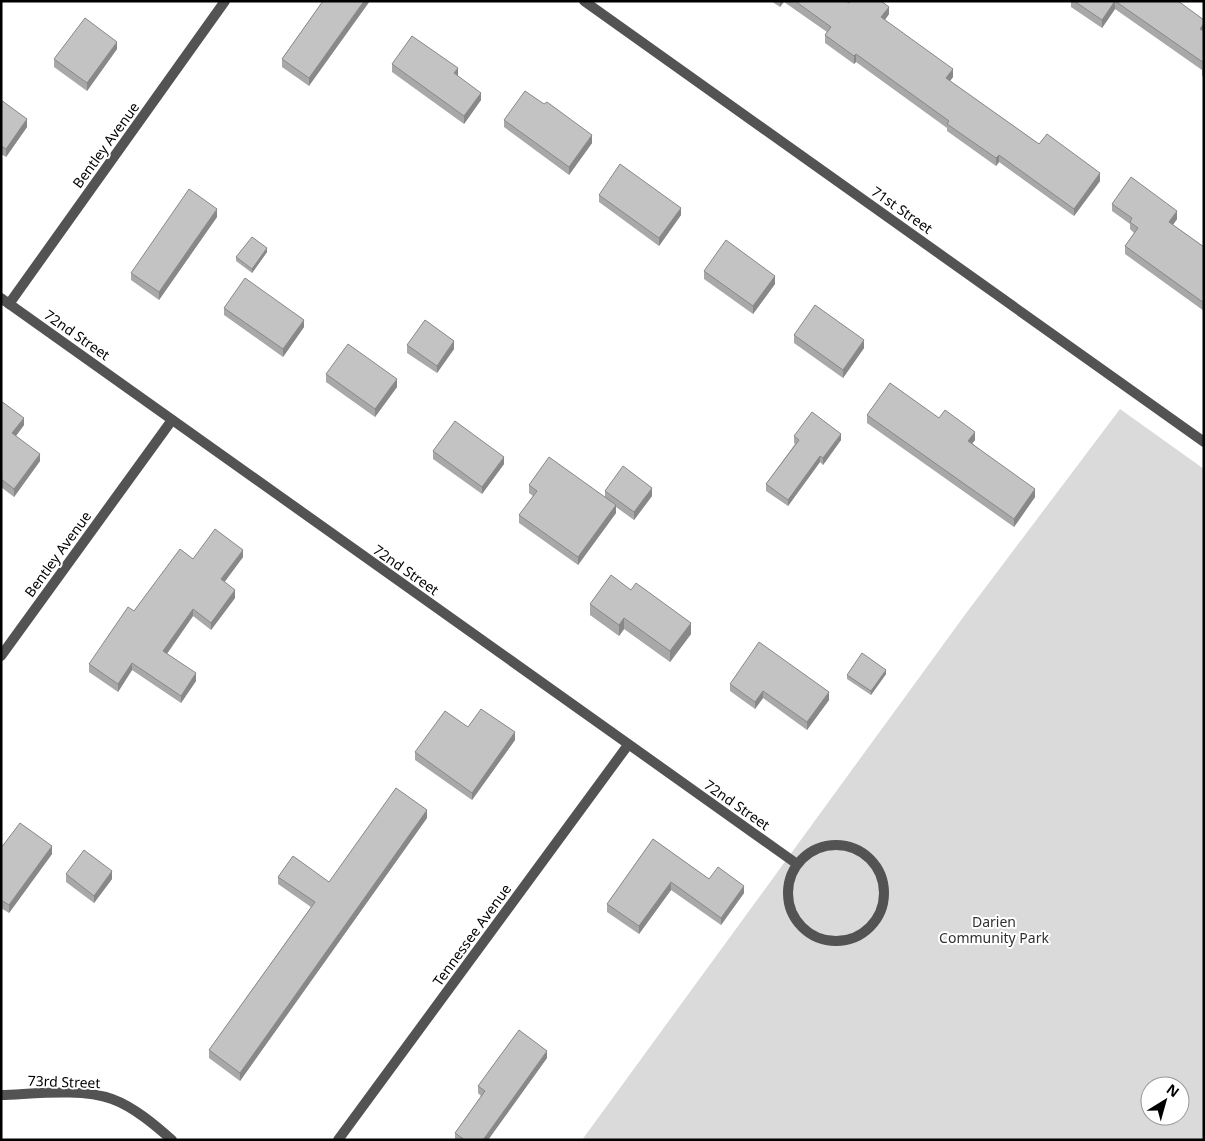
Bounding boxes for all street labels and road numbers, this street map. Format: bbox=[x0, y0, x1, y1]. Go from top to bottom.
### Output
street label: Bentley Avenue bbox=[68, 98, 143, 191]
street label: 71st Street bbox=[868, 182, 937, 238]
street label: 72nd Street bbox=[41, 305, 114, 364]
street label: Bentley Avenue bbox=[20, 507, 95, 600]
street label: 72nd Street bbox=[370, 540, 443, 599]
street label: 72nd Street bbox=[701, 775, 774, 834]
street label: Tennessee Avenue bbox=[428, 880, 515, 990]
street label: 73rd Street bbox=[27, 1071, 101, 1092]

